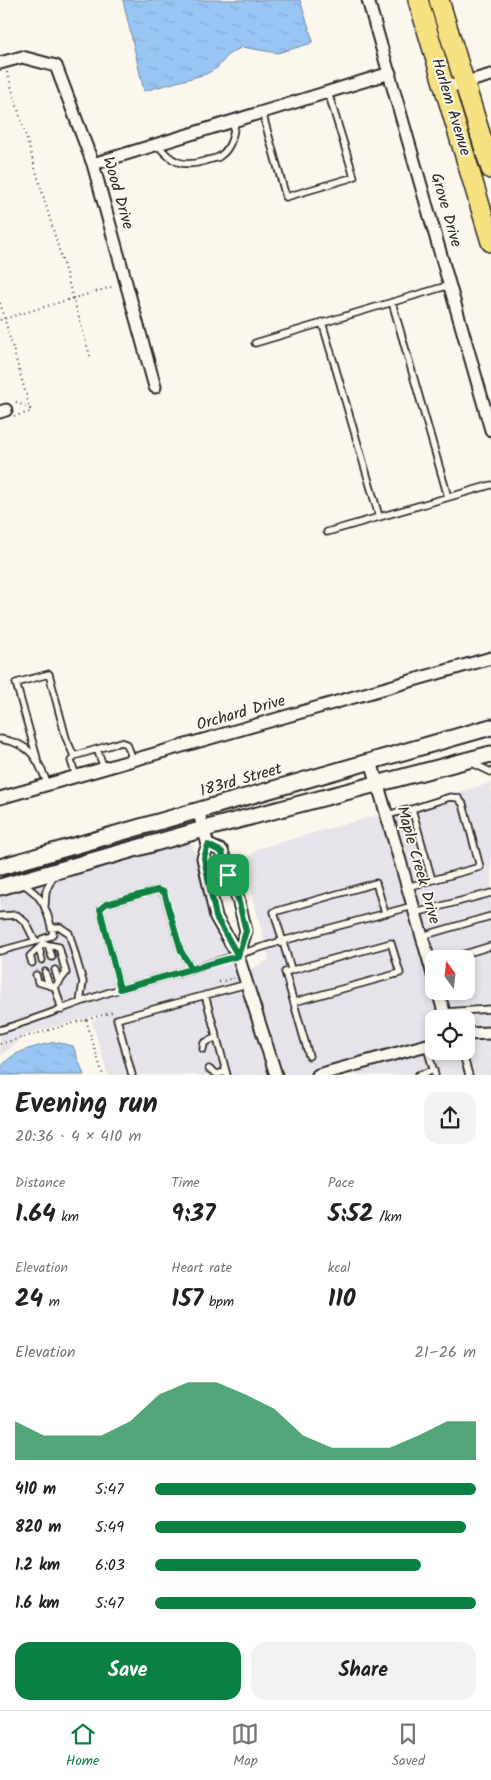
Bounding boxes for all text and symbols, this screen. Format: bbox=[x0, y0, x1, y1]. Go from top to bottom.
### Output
street label: Harlem Avenue bbox=[424, 55, 478, 159]
street label: Wood Drive bbox=[96, 154, 140, 232]
street label: Grove Drive bbox=[423, 170, 469, 250]
street label: Orchard Drive bbox=[194, 688, 288, 738]
street label: 183rd Street bbox=[197, 756, 286, 804]
street label: Maple Creek Drive bbox=[389, 803, 447, 927]
pin bbox=[207, 854, 249, 896]
icon: arrive bbox=[214, 861, 242, 889]
north arrow bbox=[425, 950, 475, 1000]
map controls bbox=[425, 950, 475, 1060]
button: locate bbox=[425, 1010, 475, 1060]
text: Evening run bbox=[15, 1082, 158, 1127]
button: share bbox=[424, 1092, 476, 1144]
text: 20:36 · 4 × 410 m bbox=[15, 1124, 141, 1149]
text: Distance bbox=[15, 1172, 65, 1194]
text: Time bbox=[171, 1172, 200, 1194]
text: Pace bbox=[328, 1172, 354, 1194]
text: 1.64 bbox=[15, 1194, 56, 1234]
text: 9:37 bbox=[171, 1194, 216, 1234]
text: 5:52 bbox=[328, 1194, 374, 1234]
text: km bbox=[56, 1206, 79, 1228]
text: /km bbox=[374, 1206, 402, 1228]
text: Elevation bbox=[15, 1257, 68, 1279]
text: Heart rate bbox=[171, 1257, 232, 1279]
text: kcal bbox=[328, 1257, 350, 1279]
text: 24 bbox=[15, 1279, 43, 1319]
text: 157 bbox=[171, 1279, 203, 1319]
text: 110 bbox=[328, 1279, 356, 1319]
text: m bbox=[43, 1291, 60, 1313]
text: bpm bbox=[203, 1291, 234, 1313]
text: Elevation bbox=[15, 1340, 76, 1365]
text: 21–26 m bbox=[415, 1340, 476, 1365]
text: 410 m bbox=[15, 1477, 56, 1502]
text: 5:47 bbox=[95, 1477, 124, 1502]
text: 820 m bbox=[15, 1515, 61, 1540]
text: 5:49 bbox=[95, 1515, 124, 1540]
text: 1.2 km bbox=[15, 1553, 60, 1578]
text: 6:03 bbox=[95, 1553, 125, 1578]
text: 1.6 km bbox=[15, 1591, 59, 1616]
text: 5:47 bbox=[95, 1591, 124, 1616]
button: Save bbox=[15, 1642, 241, 1700]
button: Share bbox=[251, 1642, 476, 1700]
tab: Home bbox=[66, 1720, 99, 1772]
tab: Map bbox=[231, 1720, 259, 1772]
tab: Saved bbox=[392, 1720, 425, 1772]

